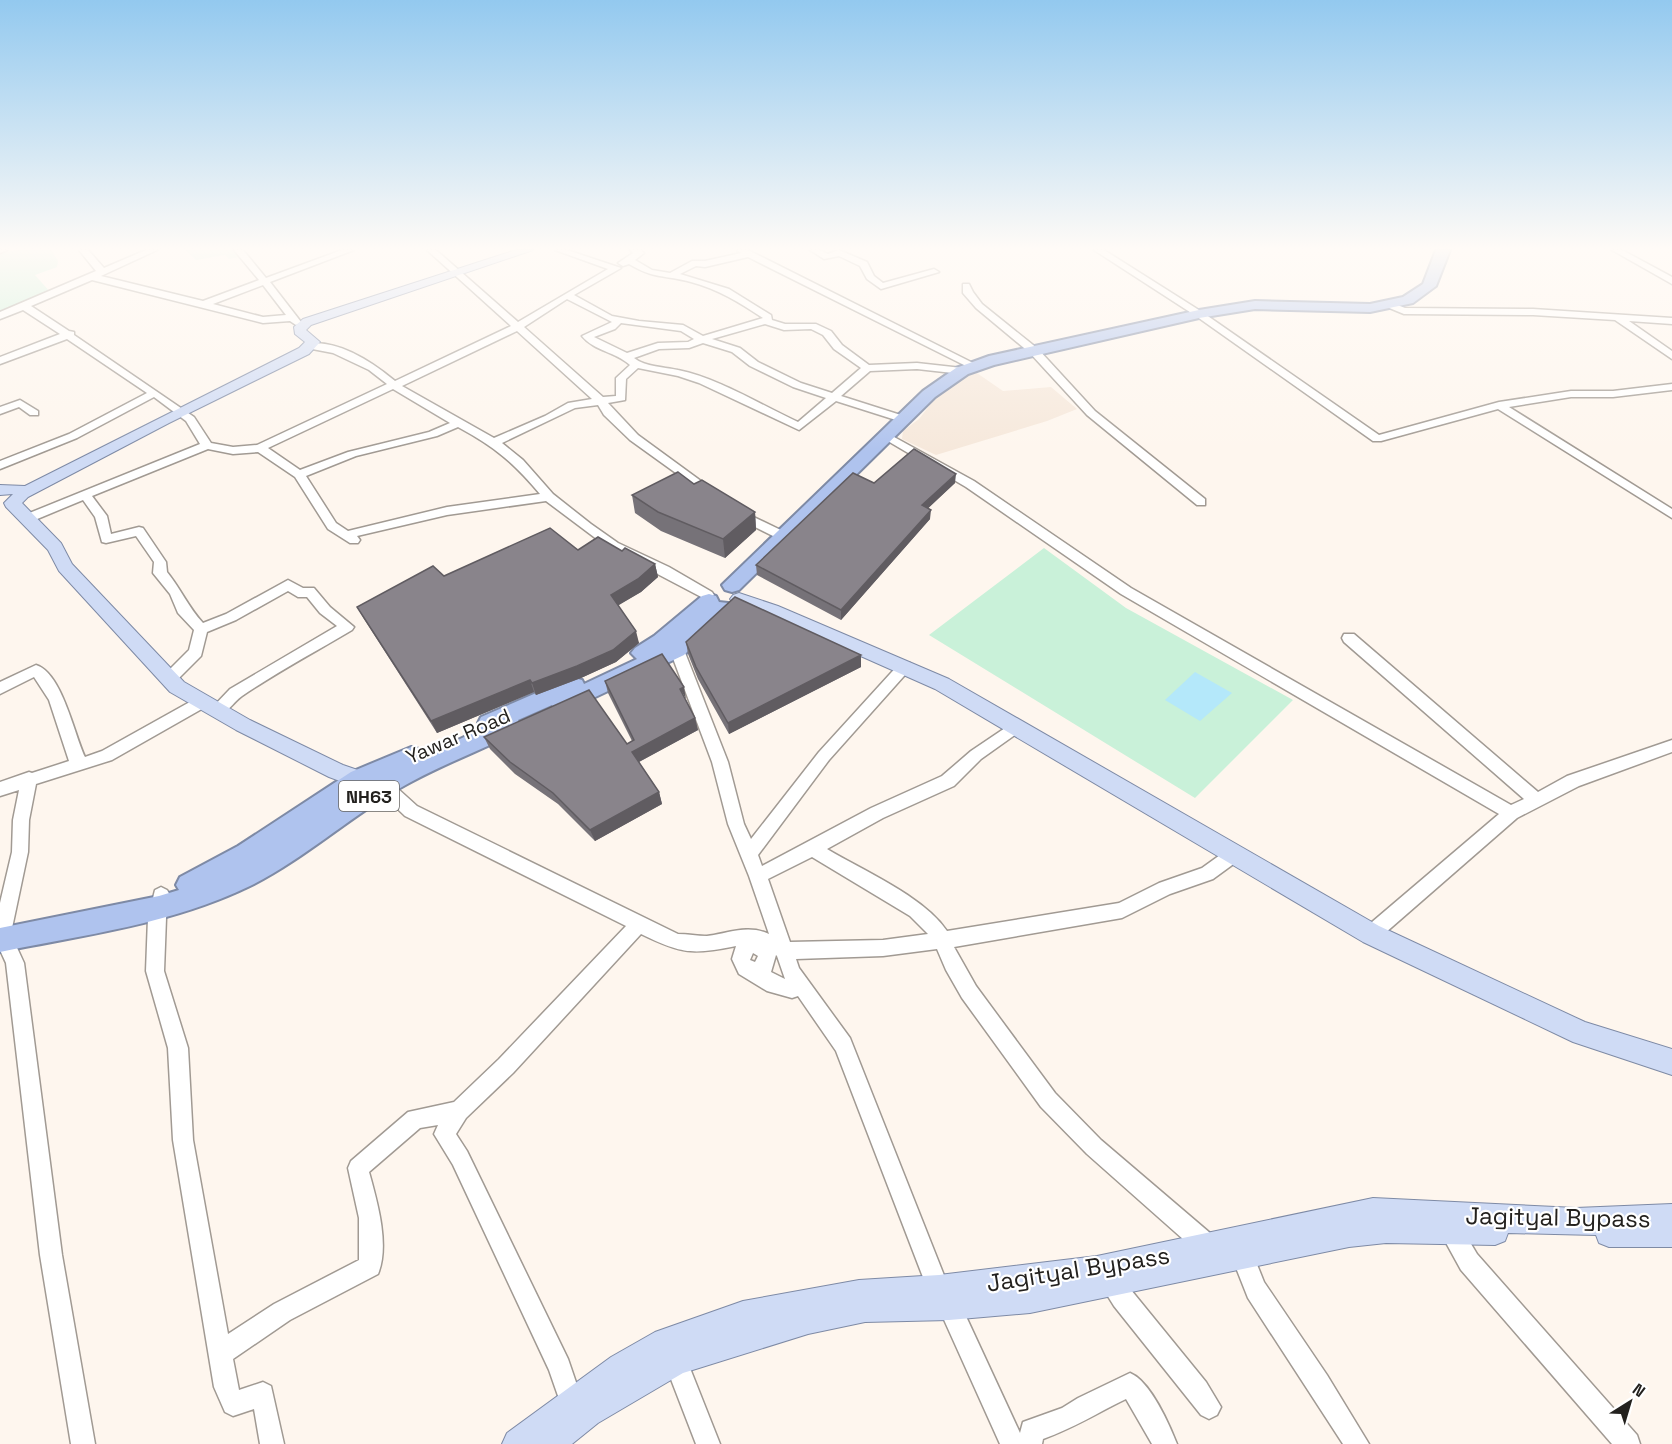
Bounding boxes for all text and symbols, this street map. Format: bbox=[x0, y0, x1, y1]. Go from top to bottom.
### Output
street label: Yawar Road bbox=[402, 702, 514, 770]
road number: NH63 bbox=[339, 781, 399, 811]
street label: Jagityal Bypass bbox=[1465, 1200, 1651, 1234]
street label: Jagityal Bypass bbox=[984, 1239, 1172, 1299]
north arrow bbox=[1600, 1372, 1660, 1432]
text: N bbox=[1628, 1379, 1649, 1402]

